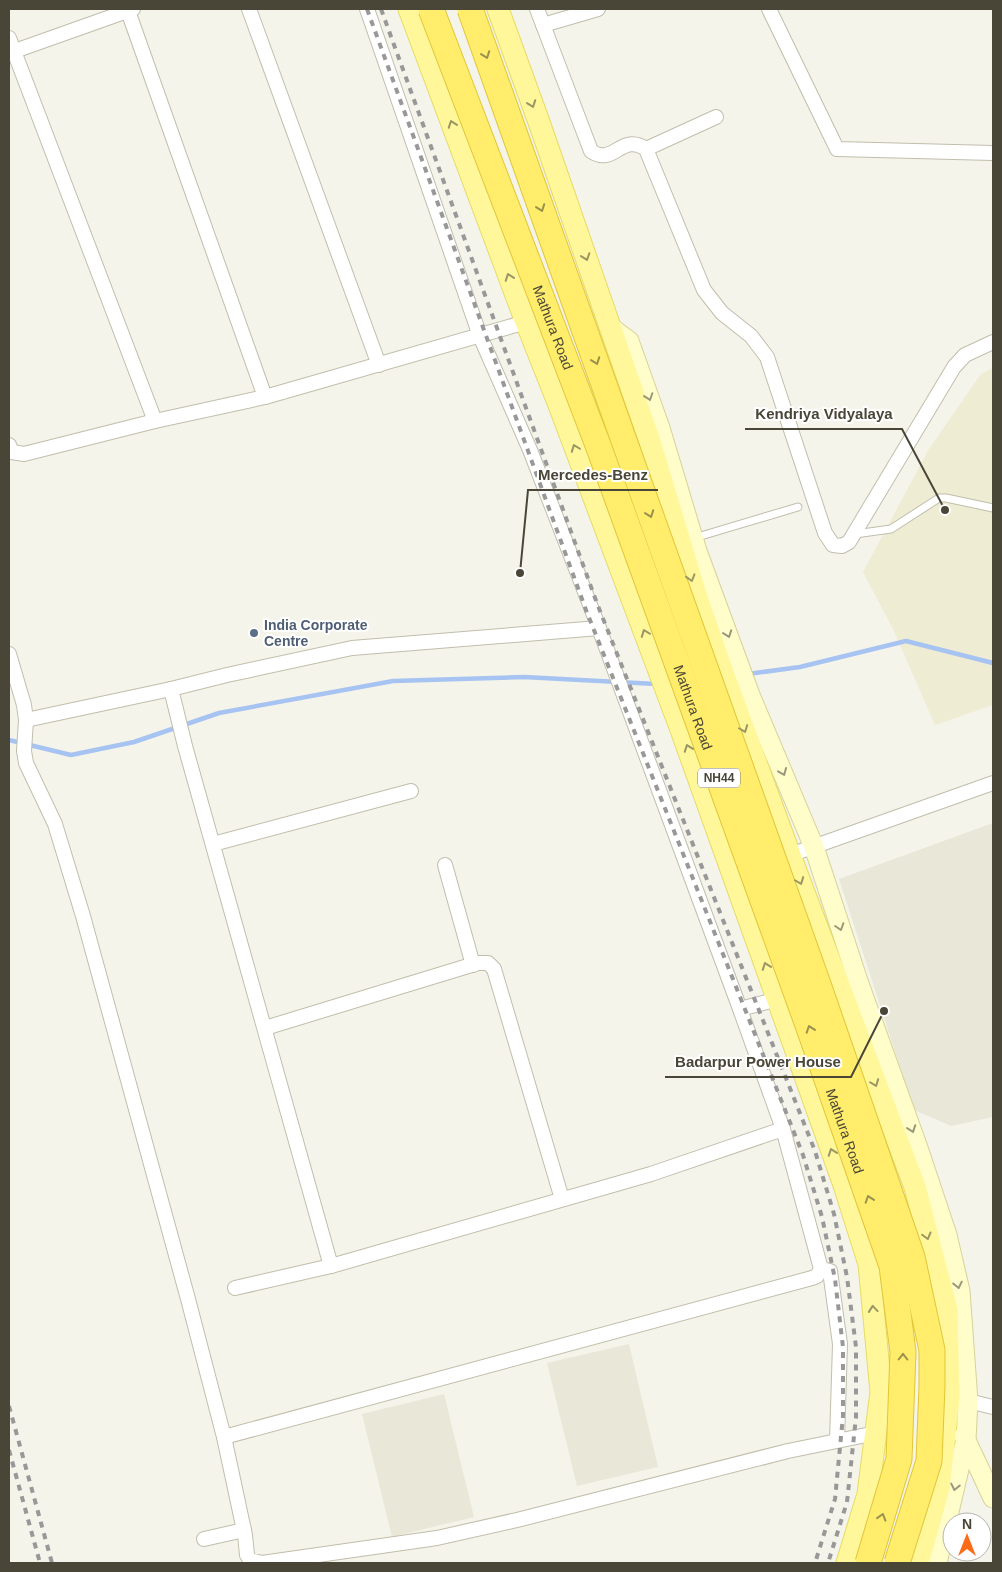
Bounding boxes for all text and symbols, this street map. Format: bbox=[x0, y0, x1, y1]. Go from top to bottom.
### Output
one-way arrow bbox=[481, 50, 491, 58]
one-way arrow bbox=[526, 99, 536, 108]
one-way arrow bbox=[448, 121, 458, 129]
one-way arrow bbox=[535, 203, 545, 212]
one-way arrow bbox=[580, 253, 590, 261]
one-way arrow bbox=[505, 273, 515, 282]
street label: Mathura Road bbox=[530, 283, 576, 372]
one-way arrow bbox=[590, 356, 600, 365]
one-way arrow bbox=[643, 393, 653, 401]
callout: Kendriya Vidyalaya bbox=[745, 399, 902, 429]
text: Kendriya Vidyalaya bbox=[755, 405, 893, 422]
one-way arrow bbox=[571, 444, 581, 452]
callout: Mercedes-Benz bbox=[528, 460, 658, 490]
text: Mercedes-Benz bbox=[538, 466, 648, 483]
one-way arrow bbox=[644, 509, 654, 518]
one-way arrow bbox=[685, 573, 695, 582]
place label: India Corporate Centre bbox=[264, 617, 368, 649]
marker: India Corporate Centre bbox=[248, 627, 260, 639]
one-way arrow bbox=[641, 629, 651, 637]
one-way arrow bbox=[722, 630, 732, 638]
street label: Mathura Road bbox=[670, 663, 716, 752]
one-way arrow bbox=[738, 724, 748, 733]
one-way arrow bbox=[684, 744, 694, 752]
one-way arrow bbox=[776, 767, 787, 776]
road number: NH44 bbox=[698, 768, 740, 788]
one-way arrow bbox=[793, 876, 804, 885]
one-way arrow bbox=[834, 922, 844, 930]
one-way arrow bbox=[762, 963, 772, 971]
one-way arrow bbox=[806, 1025, 816, 1034]
callout: Badarpur Power House bbox=[665, 1047, 851, 1077]
text: Badarpur Power House bbox=[675, 1053, 841, 1070]
one-way arrow bbox=[869, 1078, 879, 1086]
street label: Mathura Road bbox=[823, 1086, 867, 1176]
one-way arrow bbox=[906, 1124, 916, 1133]
one-way arrow bbox=[828, 1149, 838, 1157]
one-way arrow bbox=[865, 1195, 875, 1204]
one-way arrow bbox=[922, 1232, 932, 1240]
one-way arrow bbox=[953, 1280, 963, 1289]
one-way arrow bbox=[868, 1305, 879, 1313]
one-way arrow bbox=[898, 1353, 908, 1360]
one-way arrow bbox=[950, 1482, 961, 1491]
north arrow bbox=[942, 1512, 992, 1562]
one-way arrow bbox=[876, 1513, 886, 1521]
text: N bbox=[962, 1516, 972, 1532]

